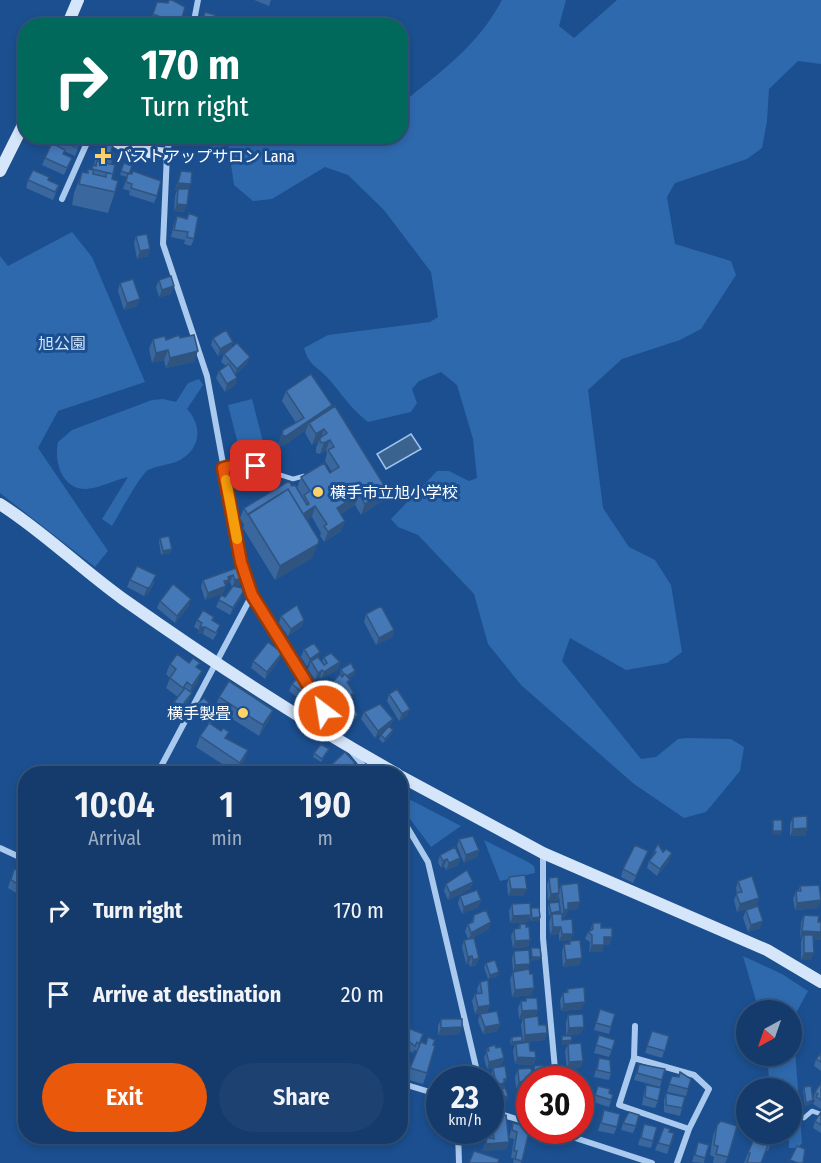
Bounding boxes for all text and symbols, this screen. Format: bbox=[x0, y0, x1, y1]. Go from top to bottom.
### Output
text: 170 m bbox=[141, 40, 240, 90]
icon: right bbox=[42, 42, 120, 120]
text: Turn right bbox=[141, 91, 249, 123]
marker: バストアップサロン Lana bbox=[94, 147, 112, 165]
place label: バストアップサロン Lana bbox=[116, 147, 295, 166]
park label: 旭公園 bbox=[38, 334, 86, 353]
pin bbox=[230, 440, 281, 491]
icon: arrive bbox=[239, 449, 272, 482]
place label: 横手市立旭小学校 bbox=[330, 483, 458, 502]
marker: 横手市立旭小学校 bbox=[311, 485, 325, 499]
position arrow bbox=[292, 679, 356, 743]
place label: 横手製畳 bbox=[167, 704, 231, 723]
marker: 横手製畳 bbox=[236, 706, 250, 720]
text: 10:04 bbox=[75, 783, 155, 827]
text: 1 bbox=[219, 783, 234, 827]
text: 190 bbox=[299, 783, 351, 827]
text: Arrival bbox=[88, 826, 141, 850]
text: min bbox=[211, 826, 242, 850]
text: m bbox=[317, 826, 333, 850]
icon: right bbox=[42, 894, 75, 927]
text: Turn right bbox=[93, 897, 182, 924]
text: 170 m bbox=[333, 897, 384, 924]
icon: arrive bbox=[42, 978, 75, 1011]
text: Arrive at destination bbox=[93, 981, 281, 1008]
text: 20 m bbox=[341, 981, 384, 1008]
north arrow bbox=[736, 1000, 802, 1066]
map controls bbox=[736, 1000, 802, 1144]
button: Exit bbox=[42, 1063, 207, 1132]
button: Share bbox=[219, 1063, 384, 1132]
speed limit sign: 30 bbox=[516, 1066, 594, 1144]
button: layers bbox=[736, 1078, 802, 1144]
text: 23 bbox=[451, 1080, 479, 1116]
text: km/h bbox=[448, 1111, 482, 1129]

